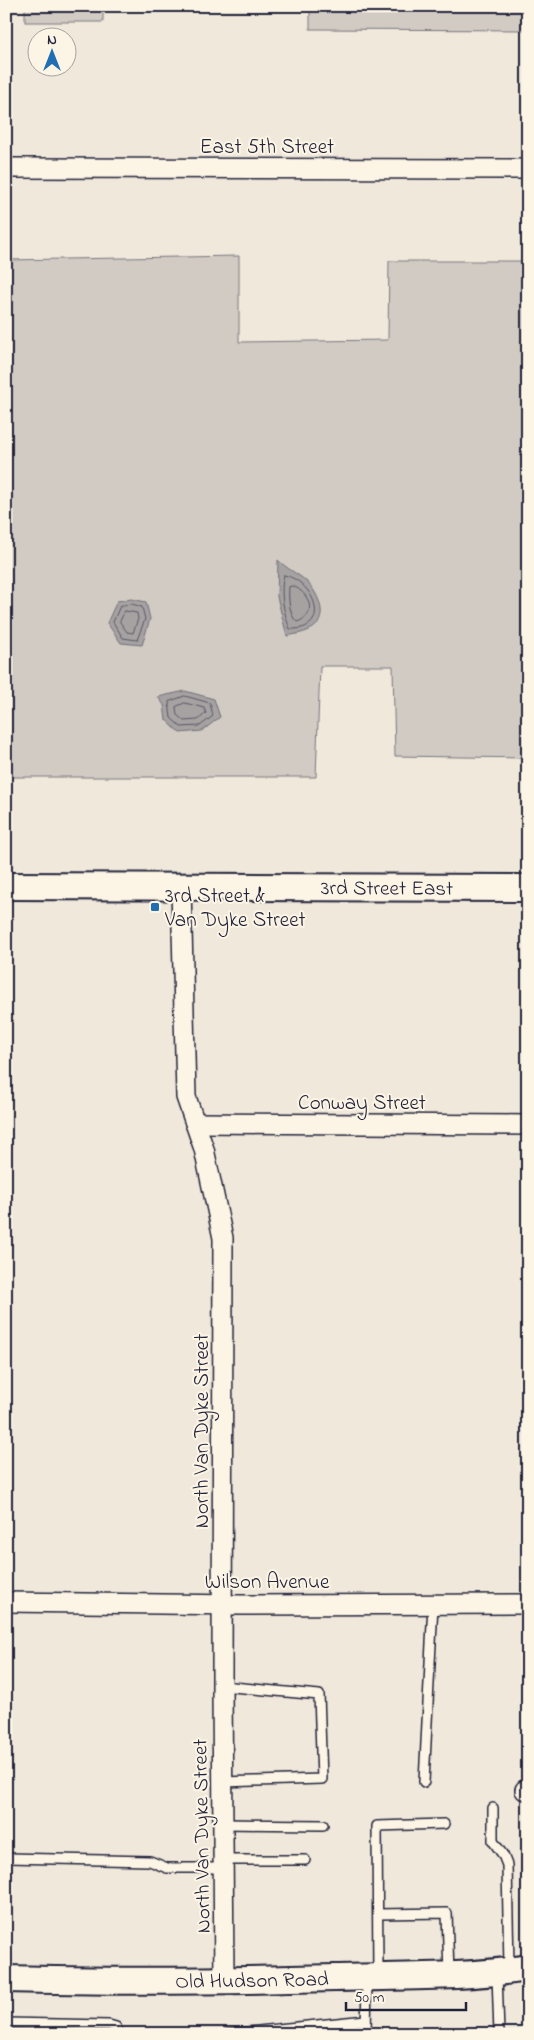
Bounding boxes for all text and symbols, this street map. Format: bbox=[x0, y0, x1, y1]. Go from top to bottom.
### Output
north arrow bbox=[28, 28, 78, 78]
text: N bbox=[47, 30, 57, 51]
street label: East 5th Street bbox=[200, 133, 334, 163]
street label: 3rd Street East bbox=[321, 874, 453, 905]
place label: 3rd Street & Van Dyke Street bbox=[164, 882, 306, 938]
marker: 3rd Street & Van Dyke Street bbox=[149, 901, 161, 913]
street label: Conway Street bbox=[298, 1089, 426, 1121]
street label: North Van Dyke Street bbox=[188, 1334, 220, 1528]
street label: Wilson Avenue bbox=[205, 1568, 330, 1598]
street label: North Van Dyke Street bbox=[186, 1738, 222, 1934]
street label: Old Hudson Road bbox=[175, 1965, 329, 1998]
scale bar bbox=[346, 1980, 466, 2012]
text: 50 m bbox=[354, 1987, 385, 2009]

